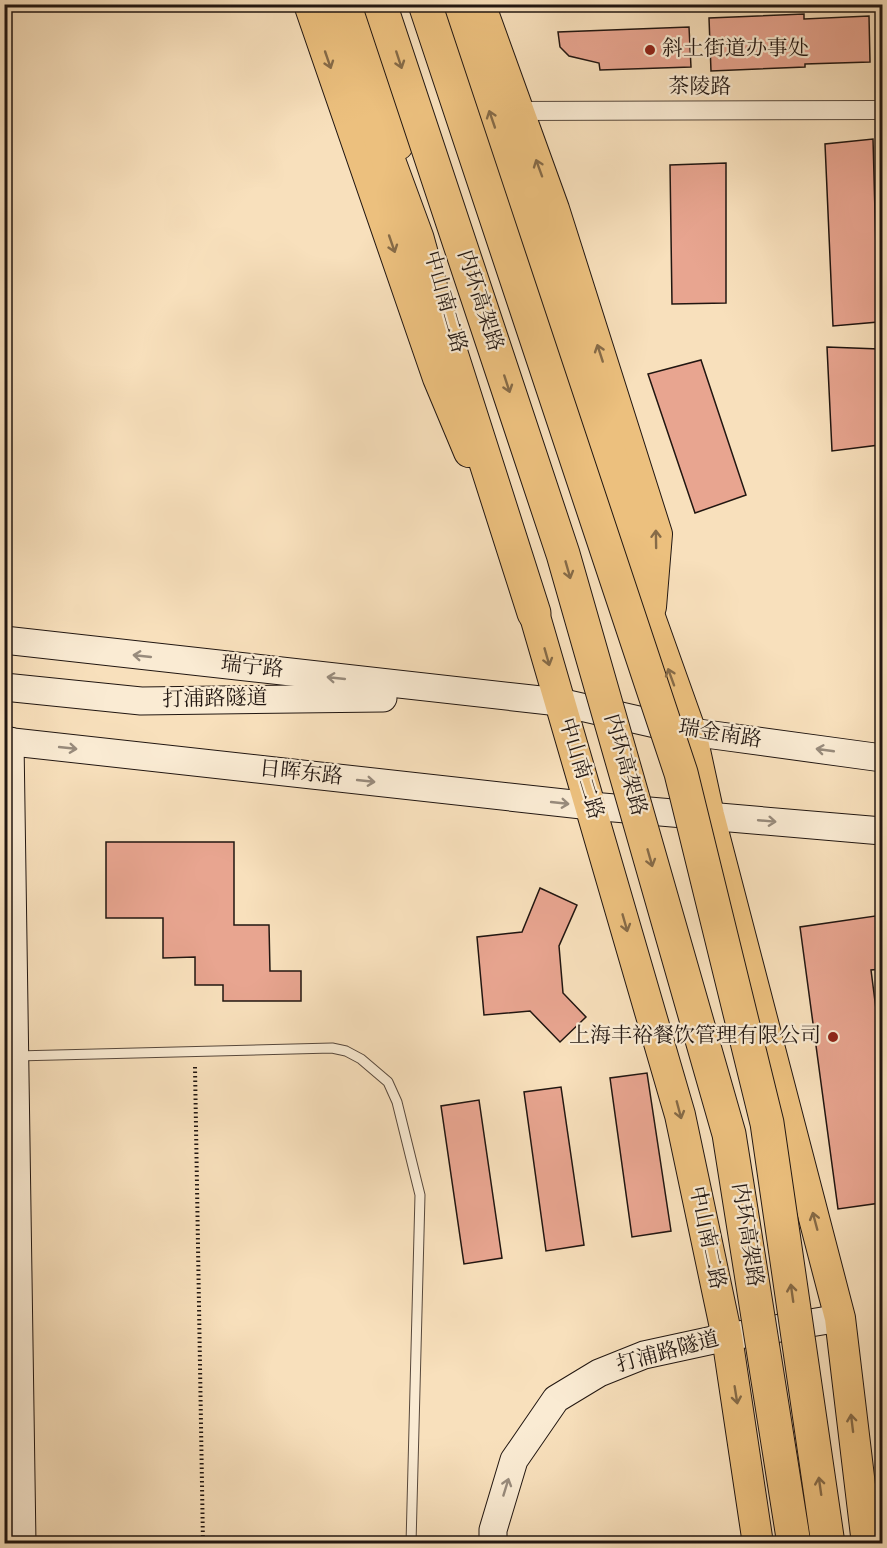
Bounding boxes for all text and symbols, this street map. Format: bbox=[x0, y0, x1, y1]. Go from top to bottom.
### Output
place label: 斜土街道办事处 bbox=[662, 35, 809, 65]
marker: 斜土街道办事处 bbox=[643, 43, 657, 57]
one-way arrow bbox=[323, 50, 334, 69]
one-way arrow bbox=[394, 50, 405, 69]
street label: 茶陵路 bbox=[669, 73, 732, 103]
one-way arrow bbox=[486, 110, 497, 129]
one-way arrow bbox=[533, 159, 544, 178]
one-way arrow bbox=[387, 234, 398, 253]
street label: 内环高架路 bbox=[449, 246, 509, 356]
street label: 中山南二路 bbox=[415, 247, 473, 357]
one-way arrow bbox=[594, 344, 605, 363]
one-way arrow bbox=[502, 374, 513, 393]
one-way arrow bbox=[650, 530, 662, 550]
one-way arrow bbox=[563, 560, 574, 579]
one-way arrow bbox=[542, 648, 553, 667]
one-way arrow bbox=[133, 650, 153, 661]
street label: 瑞宁路 bbox=[219, 650, 285, 686]
one-way arrow bbox=[665, 668, 676, 687]
one-way arrow bbox=[327, 672, 347, 683]
street label: 打浦路隧道 bbox=[162, 684, 268, 716]
street label: 内环高架路 bbox=[595, 710, 653, 820]
street label: 中山南二路 bbox=[550, 714, 610, 824]
street label: 瑞金南路 bbox=[676, 714, 764, 756]
one-way arrow bbox=[58, 743, 78, 754]
one-way arrow bbox=[815, 745, 835, 756]
street label: 日晖东路 bbox=[258, 755, 344, 793]
one-way arrow bbox=[356, 776, 376, 787]
one-way arrow bbox=[550, 797, 570, 808]
one-way arrow bbox=[757, 816, 777, 827]
one-way arrow bbox=[645, 848, 657, 867]
one-way arrow bbox=[620, 913, 631, 932]
place label: 上海丰裕餐饮管理有限公司 bbox=[569, 1022, 821, 1052]
marker: 上海丰裕餐饮管理有限公司 bbox=[826, 1030, 840, 1044]
one-way arrow bbox=[674, 1100, 685, 1119]
street label: 内环高架路 bbox=[723, 1181, 769, 1289]
street label: 中山南二路 bbox=[680, 1184, 732, 1292]
one-way arrow bbox=[808, 1212, 820, 1231]
one-way arrow bbox=[787, 1283, 798, 1303]
street label: 打浦路隧道 bbox=[613, 1325, 723, 1381]
one-way arrow bbox=[730, 1385, 741, 1405]
one-way arrow bbox=[847, 1413, 858, 1433]
one-way arrow bbox=[814, 1476, 825, 1496]
one-way arrow bbox=[501, 1478, 512, 1497]

